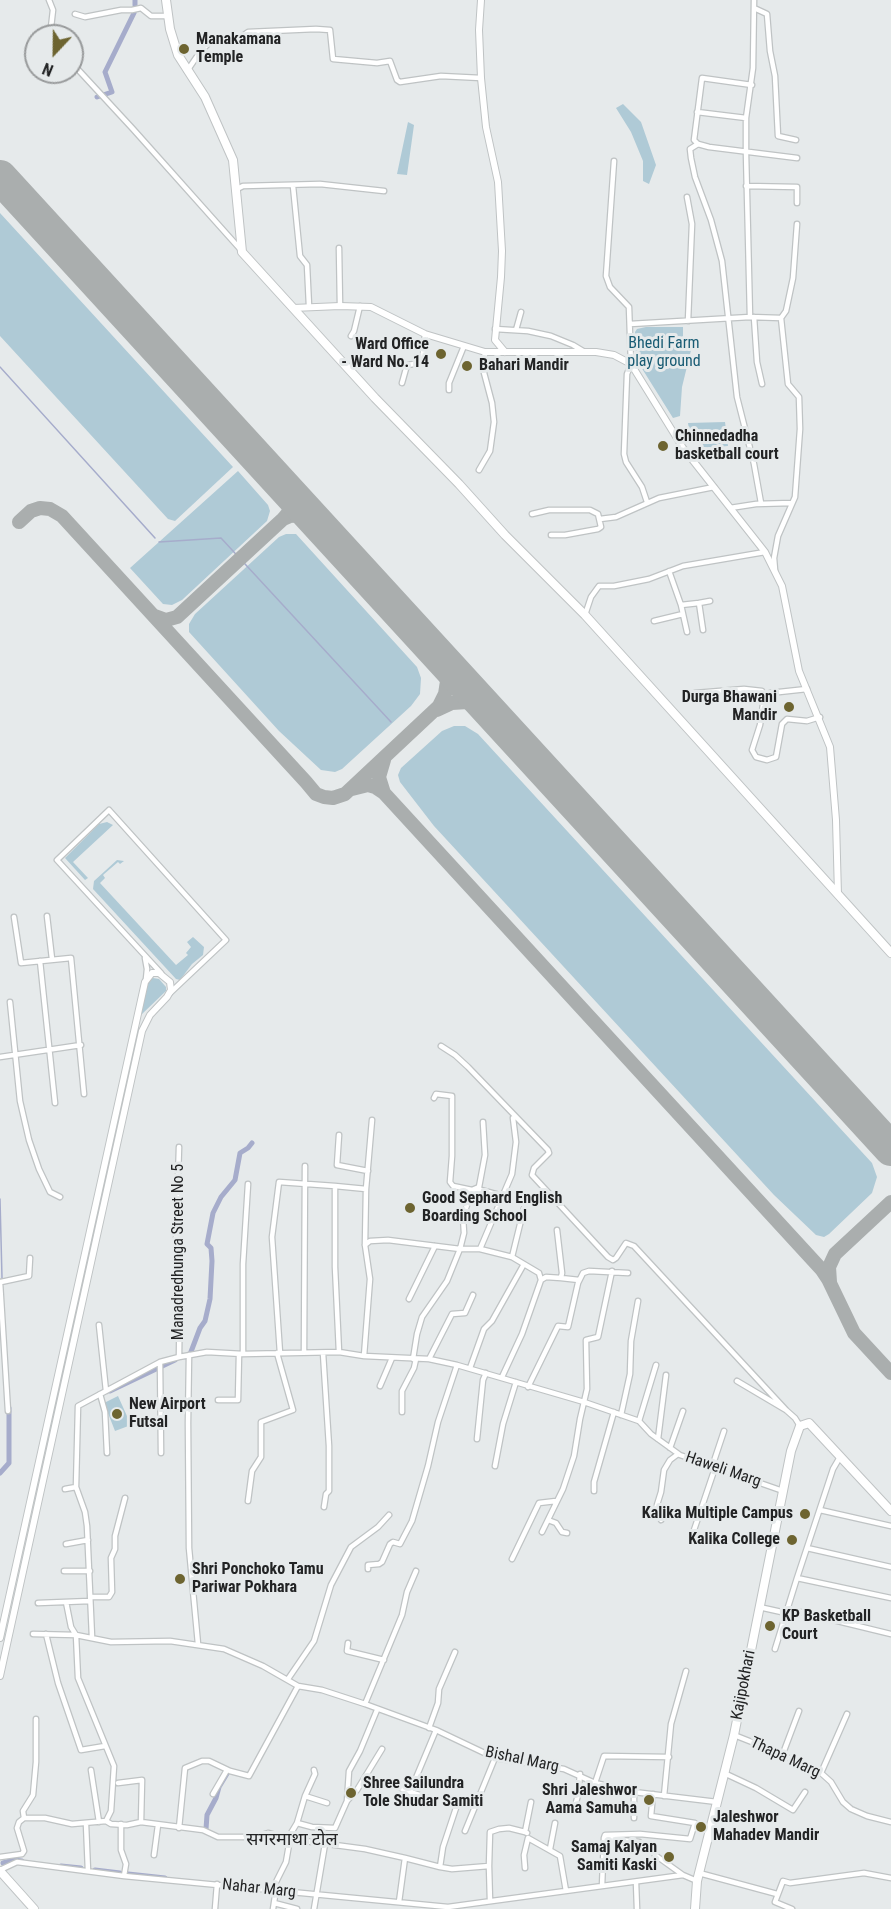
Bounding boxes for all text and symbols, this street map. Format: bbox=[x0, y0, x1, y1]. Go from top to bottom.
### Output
north arrow bbox=[24, 24, 84, 84]
place label: Manakamana Temple bbox=[196, 30, 281, 68]
marker: Manakamana Temple bbox=[177, 42, 191, 56]
text: N bbox=[40, 59, 56, 80]
park label: Bhedi Farm play ground bbox=[627, 334, 701, 372]
place label: Ward Office - Ward No. 14 bbox=[341, 335, 429, 373]
marker: Ward Office - Ward No. 14 bbox=[434, 347, 448, 361]
place label: Bahari Mandir bbox=[479, 356, 569, 376]
marker: Bahari Mandir bbox=[460, 359, 474, 373]
place label: Chinnedadha basketball court bbox=[675, 427, 779, 465]
marker: Chinnedadha basketball court bbox=[656, 439, 670, 453]
place label: Durga Bhawani Mandir bbox=[682, 688, 777, 726]
marker: Durga Bhawani Mandir bbox=[782, 700, 796, 714]
street label: Manadredhunga Street No 5 bbox=[169, 1164, 189, 1340]
place label: Good Sephard English Boarding School bbox=[422, 1189, 562, 1227]
marker: Good Sephard English Boarding School bbox=[403, 1201, 417, 1215]
place label: New Airport Futsal bbox=[129, 1395, 206, 1433]
marker: New Airport Futsal bbox=[110, 1407, 124, 1421]
street label: Haweli Marg bbox=[683, 1448, 763, 1492]
place label: Kalika Multiple Campus bbox=[642, 1504, 793, 1524]
marker: Kalika Multiple Campus bbox=[798, 1507, 812, 1521]
place label: Kalika College bbox=[688, 1530, 780, 1550]
marker: Kalika College bbox=[785, 1533, 799, 1547]
place label: Shri Ponchoko Tamu Pariwar Pokhara bbox=[192, 1560, 323, 1598]
marker: Shri Ponchoko Tamu Pariwar Pokhara bbox=[173, 1572, 187, 1586]
place label: KP Basketball Court bbox=[782, 1607, 871, 1645]
marker: KP Basketball Court bbox=[763, 1619, 777, 1633]
street label: Kajipokhari bbox=[728, 1648, 760, 1722]
street label: Thapa Marg bbox=[747, 1733, 823, 1783]
street label: Bishal Marg bbox=[483, 1743, 561, 1777]
place label: Shree Sailundra Tole Shudar Samiti bbox=[363, 1774, 483, 1812]
place label: Shri Jaleshwor Aama Samuha bbox=[542, 1781, 637, 1819]
marker: Shree Sailundra Tole Shudar Samiti bbox=[344, 1786, 358, 1800]
marker: Shri Jaleshwor Aama Samuha bbox=[642, 1793, 656, 1807]
place label: Jaleshwor Mahadev Mandir bbox=[713, 1808, 819, 1846]
marker: Jaleshwor Mahadev Mandir bbox=[694, 1820, 708, 1834]
district label: सगरमाथा टोल bbox=[246, 1829, 338, 1851]
place label: Samaj Kalyan Samiti Kaski bbox=[571, 1838, 657, 1876]
marker: Samaj Kalyan Samiti Kaski bbox=[662, 1850, 676, 1864]
street label: Nahar Marg bbox=[221, 1876, 297, 1902]

